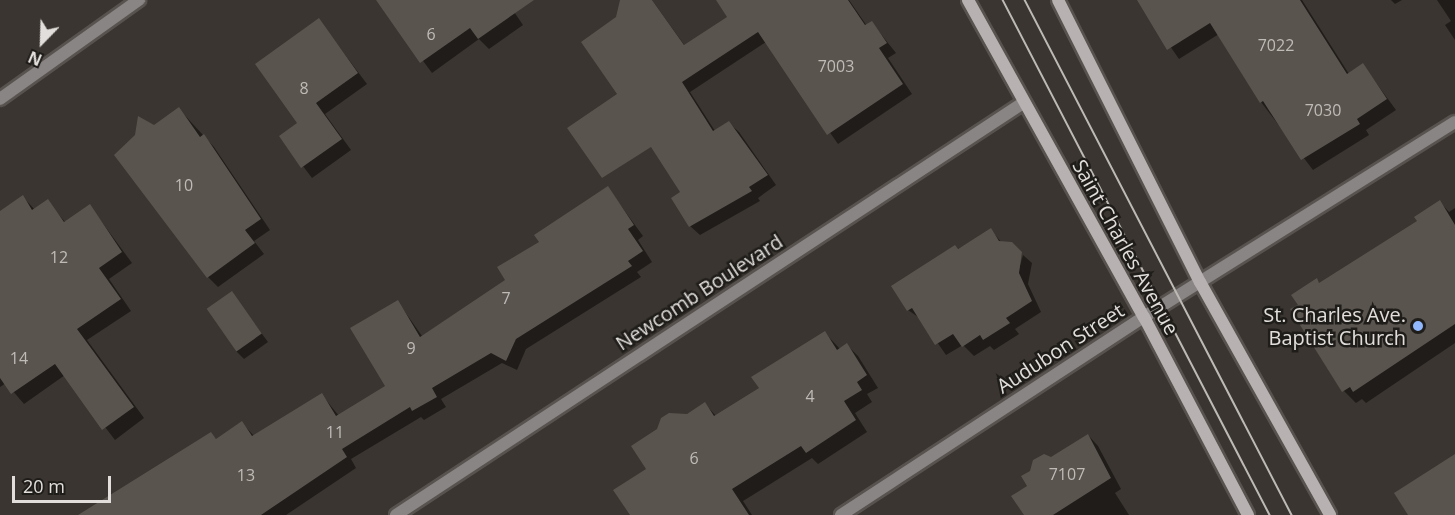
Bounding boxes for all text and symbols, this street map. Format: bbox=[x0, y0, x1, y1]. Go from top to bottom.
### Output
north arrow bbox=[12, 12, 72, 72]
house number: 6 bbox=[426, 24, 436, 44]
house number: 7022 bbox=[1258, 35, 1294, 55]
text: N bbox=[25, 46, 45, 71]
house number: 7003 bbox=[818, 56, 854, 76]
house number: 8 bbox=[299, 78, 309, 98]
house number: 7030 bbox=[1305, 100, 1341, 120]
street label: Saint Charles Avenue bbox=[1068, 155, 1184, 339]
house number: 10 bbox=[175, 175, 193, 195]
street label: Newcomb Boulevard bbox=[611, 229, 787, 355]
house number: 12 bbox=[50, 247, 68, 267]
house number: 7 bbox=[501, 288, 511, 308]
street label: Audubon Street bbox=[992, 298, 1128, 398]
place label: St. Charles Ave. Baptist Church bbox=[1263, 302, 1406, 349]
marker: St. Charles Ave. Baptist Church bbox=[1411, 319, 1425, 333]
house number: 9 bbox=[406, 338, 416, 358]
house number: 14 bbox=[10, 348, 28, 368]
house number: 4 bbox=[805, 386, 815, 406]
house number: 11 bbox=[326, 422, 344, 442]
house number: 6 bbox=[689, 448, 699, 468]
scale bar bbox=[15, 464, 114, 502]
house number: 7107 bbox=[1049, 464, 1085, 484]
house number: 13 bbox=[237, 465, 255, 485]
text: 20 m bbox=[23, 474, 65, 498]

